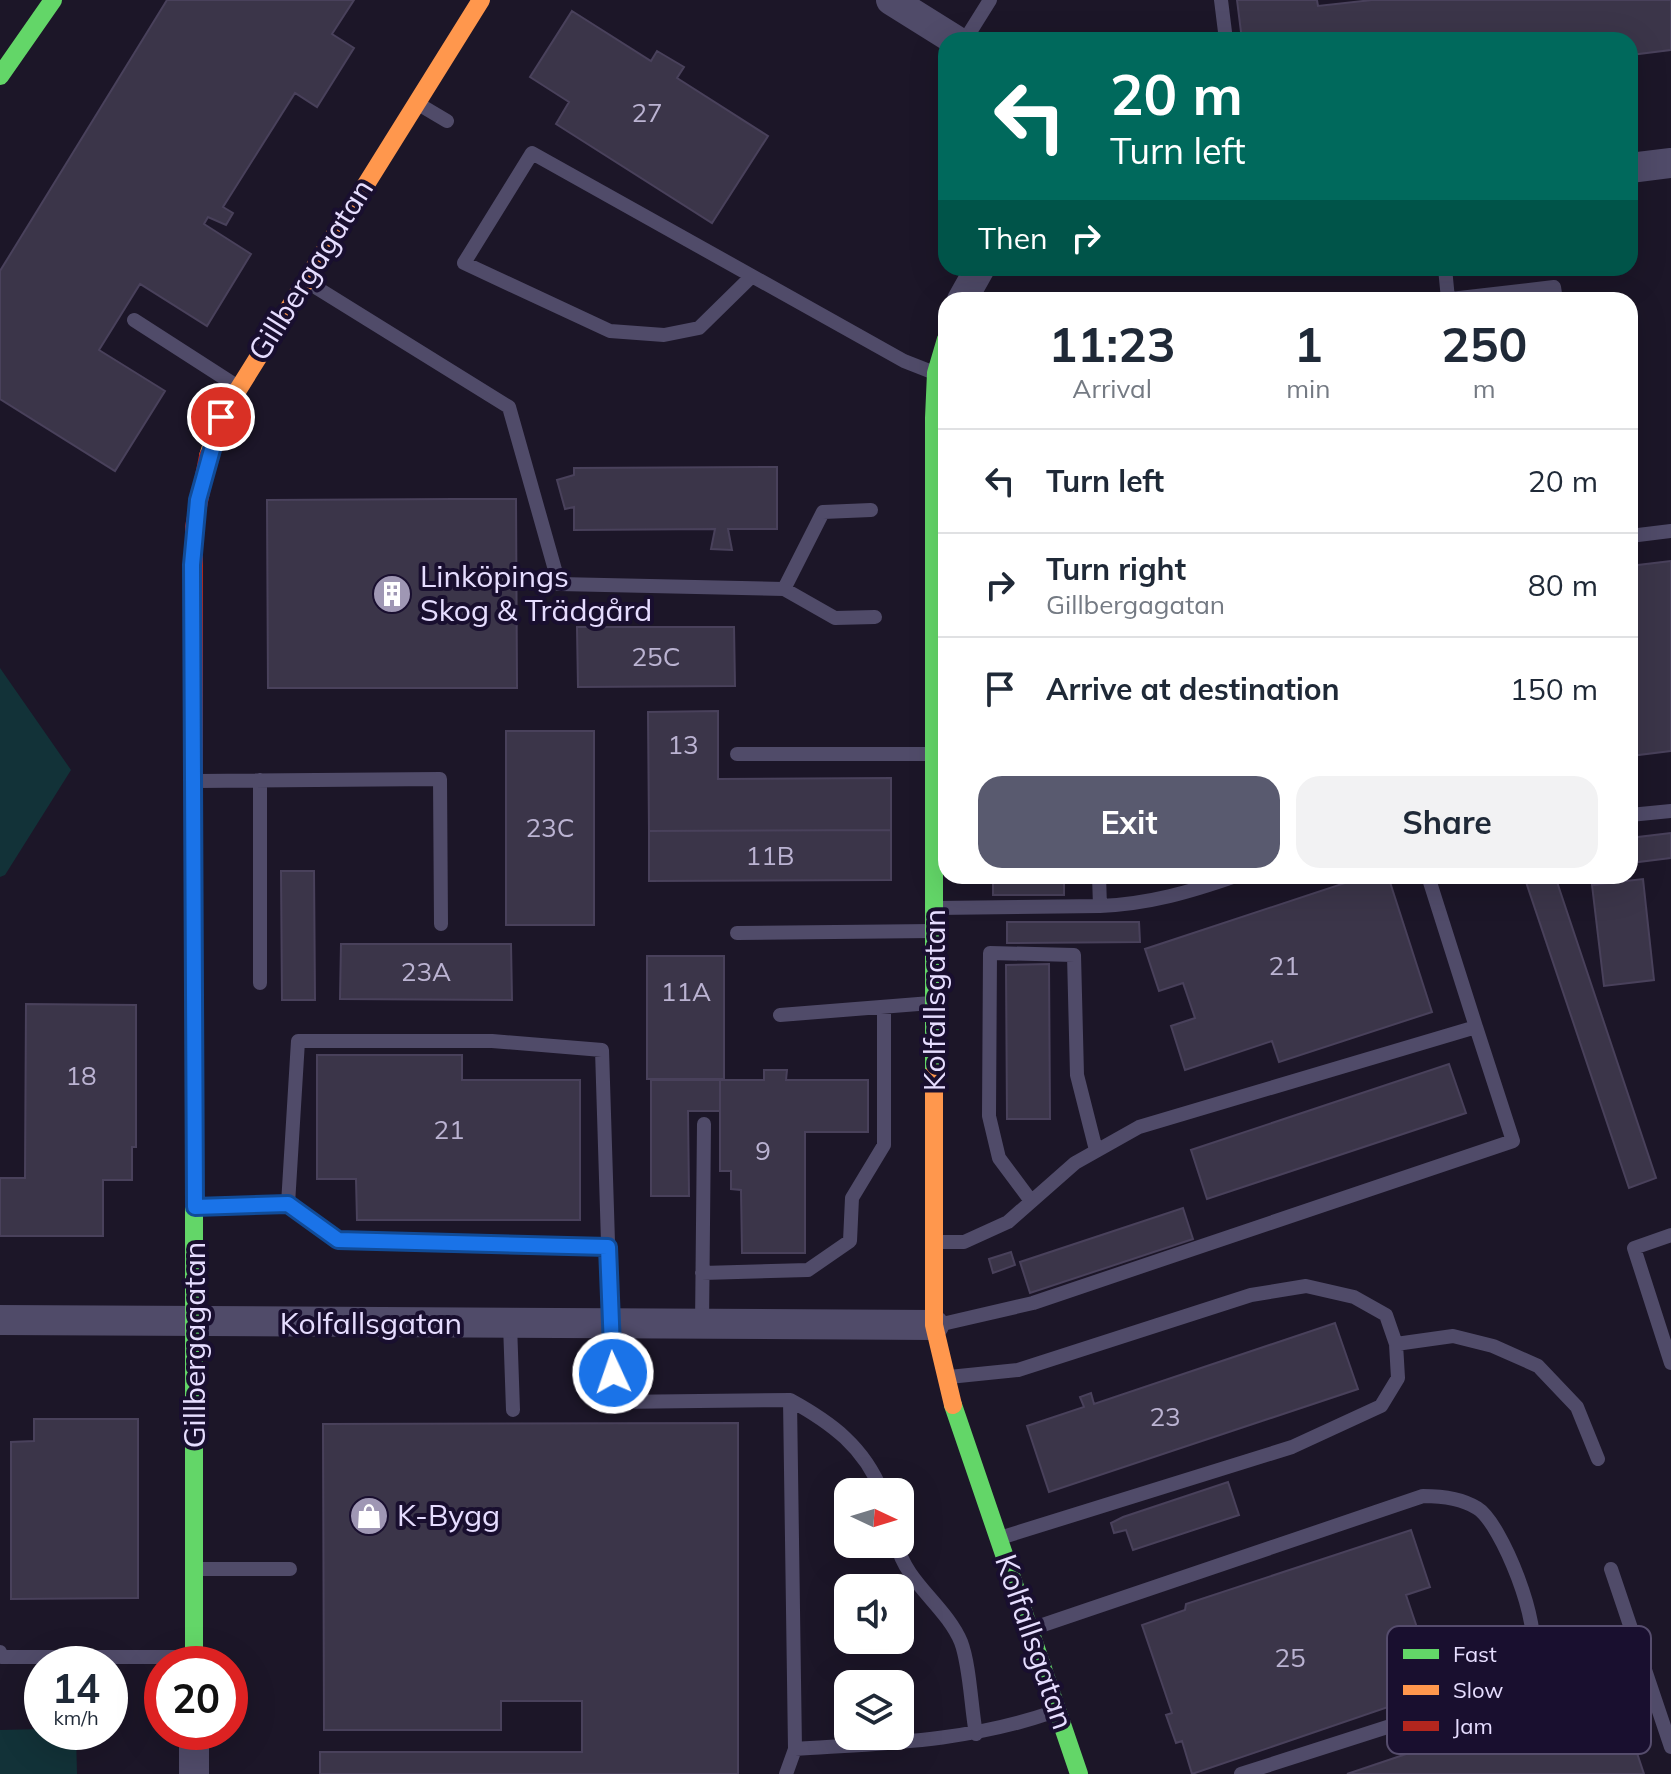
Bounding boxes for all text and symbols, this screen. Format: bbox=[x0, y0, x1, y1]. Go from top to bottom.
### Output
text: 20 m bbox=[1110, 59, 1243, 129]
icon: left bbox=[978, 64, 1082, 168]
house number: 27 bbox=[631, 96, 663, 129]
text: Turn left bbox=[1110, 128, 1246, 173]
street label: Gillbergagatan bbox=[239, 172, 381, 367]
icon: right bbox=[1064, 216, 1108, 260]
text: Then bbox=[978, 219, 1048, 257]
text: 11:23 bbox=[1049, 314, 1176, 374]
text: 1 bbox=[1294, 314, 1323, 374]
text: 250 bbox=[1441, 314, 1527, 374]
text: Arrival bbox=[1072, 372, 1152, 405]
text: min bbox=[1286, 372, 1330, 405]
text: m bbox=[1473, 372, 1496, 405]
pin bbox=[187, 383, 255, 451]
icon: arrive bbox=[199, 395, 243, 439]
icon: left bbox=[978, 459, 1022, 503]
text: Turn left bbox=[1046, 462, 1164, 500]
text: 20 m bbox=[1528, 462, 1598, 500]
text: Turn right bbox=[1046, 550, 1186, 588]
place label: Linköpings Skog & Trädgård bbox=[420, 557, 652, 629]
icon: right bbox=[978, 563, 1022, 607]
text: 80 m bbox=[1528, 566, 1598, 604]
building icon: Linköpings Skog & Trädgård bbox=[371, 573, 413, 615]
text: Gillbergagatan bbox=[1046, 588, 1225, 621]
house number: 25C bbox=[632, 640, 680, 673]
icon: arrive bbox=[978, 667, 1022, 711]
text: Arrive at destination bbox=[1046, 670, 1340, 708]
text: 150 m bbox=[1510, 670, 1598, 708]
house number: 13 bbox=[667, 728, 699, 761]
button: Exit bbox=[978, 776, 1280, 868]
button: Share bbox=[1296, 776, 1598, 868]
house number: 23C bbox=[526, 811, 574, 844]
house number: 11B bbox=[746, 839, 794, 872]
street label: Kolfallsgatan bbox=[915, 909, 953, 1091]
house number: 21 bbox=[1268, 949, 1300, 982]
house number: 23A bbox=[401, 955, 451, 988]
house number: 11A bbox=[661, 975, 711, 1008]
house number: 18 bbox=[65, 1059, 97, 1092]
house number: 21 bbox=[433, 1113, 465, 1146]
house number: 9 bbox=[755, 1134, 771, 1167]
street label: Gillbergagatan bbox=[175, 1242, 213, 1448]
street label: Kolfallsgatan bbox=[280, 1304, 462, 1342]
position arrow bbox=[571, 1331, 655, 1415]
house number: 23 bbox=[1149, 1400, 1181, 1433]
north arrow bbox=[834, 1478, 914, 1558]
map controls bbox=[834, 1478, 914, 1750]
shop icon: K-Bygg bbox=[348, 1495, 390, 1537]
place label: K-Bygg bbox=[397, 1496, 500, 1534]
street label: Kolfallsgatan bbox=[987, 1549, 1083, 1734]
button: sound bbox=[834, 1574, 914, 1654]
legend bbox=[1387, 1626, 1651, 1754]
text: Fast bbox=[1453, 1640, 1497, 1668]
house number: 25 bbox=[1274, 1641, 1306, 1674]
speed limit sign: 20 bbox=[144, 1646, 248, 1750]
text: 14 bbox=[52, 1663, 100, 1713]
button: layers bbox=[834, 1670, 914, 1750]
text: Slow bbox=[1453, 1676, 1503, 1704]
text: km/h bbox=[53, 1705, 99, 1730]
text: Jam bbox=[1453, 1712, 1493, 1740]

